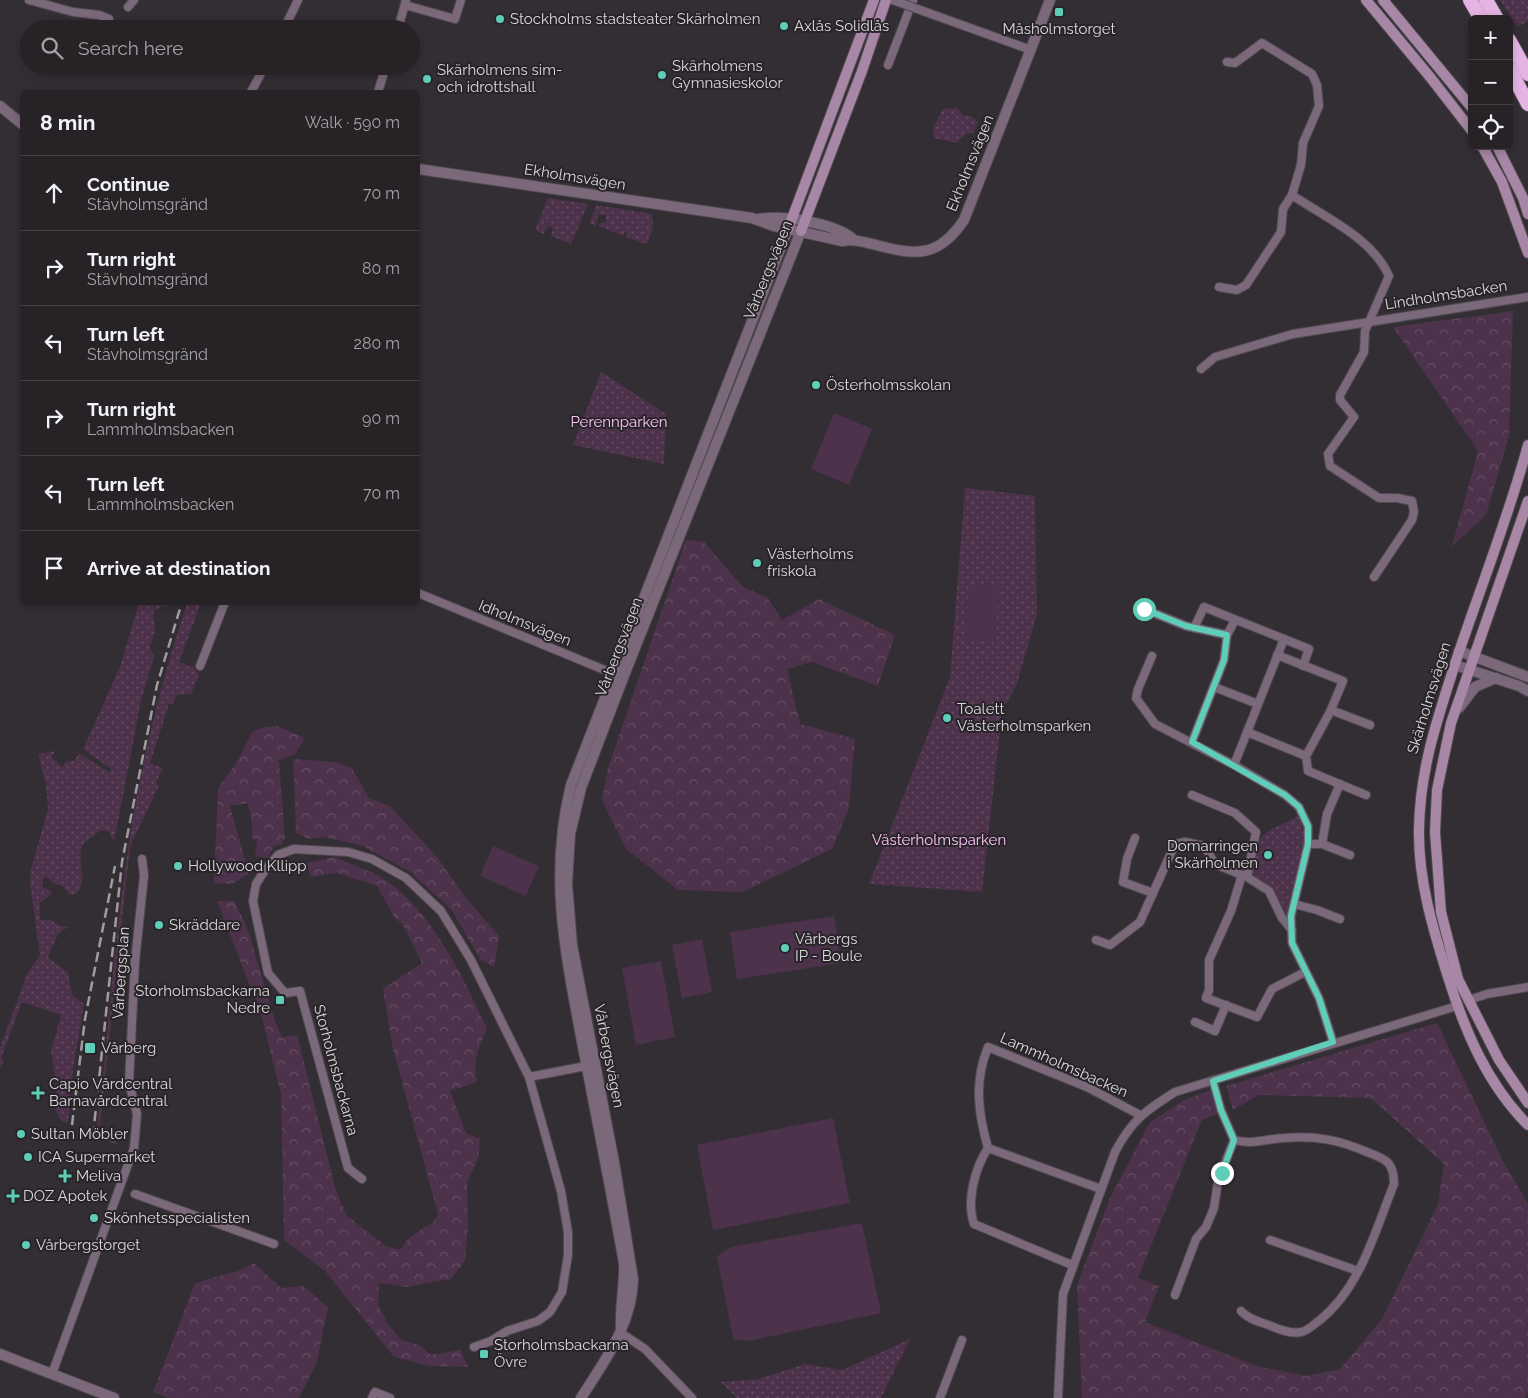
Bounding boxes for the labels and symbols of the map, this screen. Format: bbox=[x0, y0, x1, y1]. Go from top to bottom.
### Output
marker: Måsholmstorget bbox=[1053, 6, 1065, 18]
place label: Stockholms stadsteater Skärholmen bbox=[510, 10, 760, 28]
marker: Stockholms stadsteater Skärholmen bbox=[494, 13, 506, 25]
place label: Axlås Solidlås bbox=[794, 17, 889, 35]
marker: Axlås Solidlås bbox=[778, 20, 790, 32]
place label: Måsholmstorget bbox=[1002, 20, 1116, 38]
place label: Skärholmens Gymnasieskolor bbox=[672, 57, 783, 92]
place label: Skärholmens sim- och idrottshall bbox=[437, 61, 562, 96]
marker: Skärholmens Gymnasieskolor bbox=[656, 69, 668, 81]
marker: Skärholmens sim- och idrottshall bbox=[421, 73, 433, 85]
street label: Ekholmsvägen bbox=[942, 112, 998, 214]
street label: Ekholmsvägen bbox=[523, 160, 627, 194]
street label: Vårbergsvägen bbox=[740, 218, 796, 322]
street label: Lindholmsbacken bbox=[1384, 276, 1508, 314]
place label: Österholmsskolan bbox=[826, 375, 951, 394]
marker: Österholmsskolan bbox=[810, 379, 822, 391]
park label: Perennparken bbox=[570, 413, 668, 431]
place label: Västerholms friskola bbox=[767, 545, 854, 580]
marker: Västerholms friskola bbox=[751, 557, 763, 569]
street label: Vårbergsvägen bbox=[592, 595, 646, 699]
street label: Idholmsvägen bbox=[476, 596, 574, 650]
route start bbox=[1133, 598, 1156, 621]
street label: Skärholmsvägen bbox=[1403, 640, 1455, 756]
place label: Toalett Västerholmsparken bbox=[957, 700, 1091, 735]
marker: Toalett Västerholmsparken bbox=[941, 712, 953, 724]
park label: Västerholmsparken bbox=[872, 831, 1006, 849]
place label: Domarringen i Skärholmen bbox=[1167, 837, 1258, 872]
marker: Domarringen i Skärholmen bbox=[1262, 849, 1274, 861]
place label: Hollywood Kllipp bbox=[188, 857, 306, 875]
marker: Hollywood Kllipp bbox=[172, 860, 184, 872]
place label: Skräddare bbox=[169, 916, 240, 934]
marker: Skräddare bbox=[153, 919, 165, 931]
street label: Vårbergsplan bbox=[109, 926, 133, 1020]
place label: Vårbergs IP - Boule bbox=[795, 930, 863, 965]
marker: Vårbergs IP - Boule bbox=[779, 942, 791, 954]
place label: Storholmsbackarna Nedre bbox=[135, 982, 270, 1017]
marker: Storholmsbackarna Nedre bbox=[274, 994, 286, 1006]
street label: Storholmsbackarna bbox=[310, 1003, 362, 1137]
street label: Vårbergsvägen bbox=[590, 1003, 628, 1109]
street label: Lammholmsbacken bbox=[997, 1029, 1131, 1101]
place label: Vårberg bbox=[101, 1039, 156, 1057]
marker: Vårberg bbox=[83, 1041, 97, 1055]
place label: Capio Vårdcentral Barnavårdcentral bbox=[49, 1075, 173, 1110]
marker: Capio Vårdcentral Barnavårdcentral bbox=[31, 1086, 45, 1100]
place label: Sultan Möbler bbox=[31, 1125, 129, 1143]
marker: Sultan Möbler bbox=[15, 1128, 27, 1140]
place label: ICA Supermarket bbox=[38, 1148, 155, 1166]
marker: ICA Supermarket bbox=[22, 1151, 34, 1163]
route end bbox=[1211, 1162, 1234, 1185]
place label: Meliva bbox=[76, 1167, 121, 1185]
marker: Meliva bbox=[58, 1169, 72, 1183]
place label: DOZ Apotek bbox=[23, 1187, 107, 1205]
marker: DOZ Apotek bbox=[7, 1190, 19, 1202]
place label: Skönhetsspecialisten bbox=[104, 1209, 250, 1227]
marker: Skönhetsspecialisten bbox=[88, 1212, 100, 1224]
place label: Vårbergstorget bbox=[36, 1236, 140, 1254]
marker: Vårbergstorget bbox=[20, 1239, 32, 1251]
place label: Storholmsbackarna Övre bbox=[494, 1336, 629, 1371]
marker: Storholmsbackarna Övre bbox=[478, 1348, 490, 1360]

